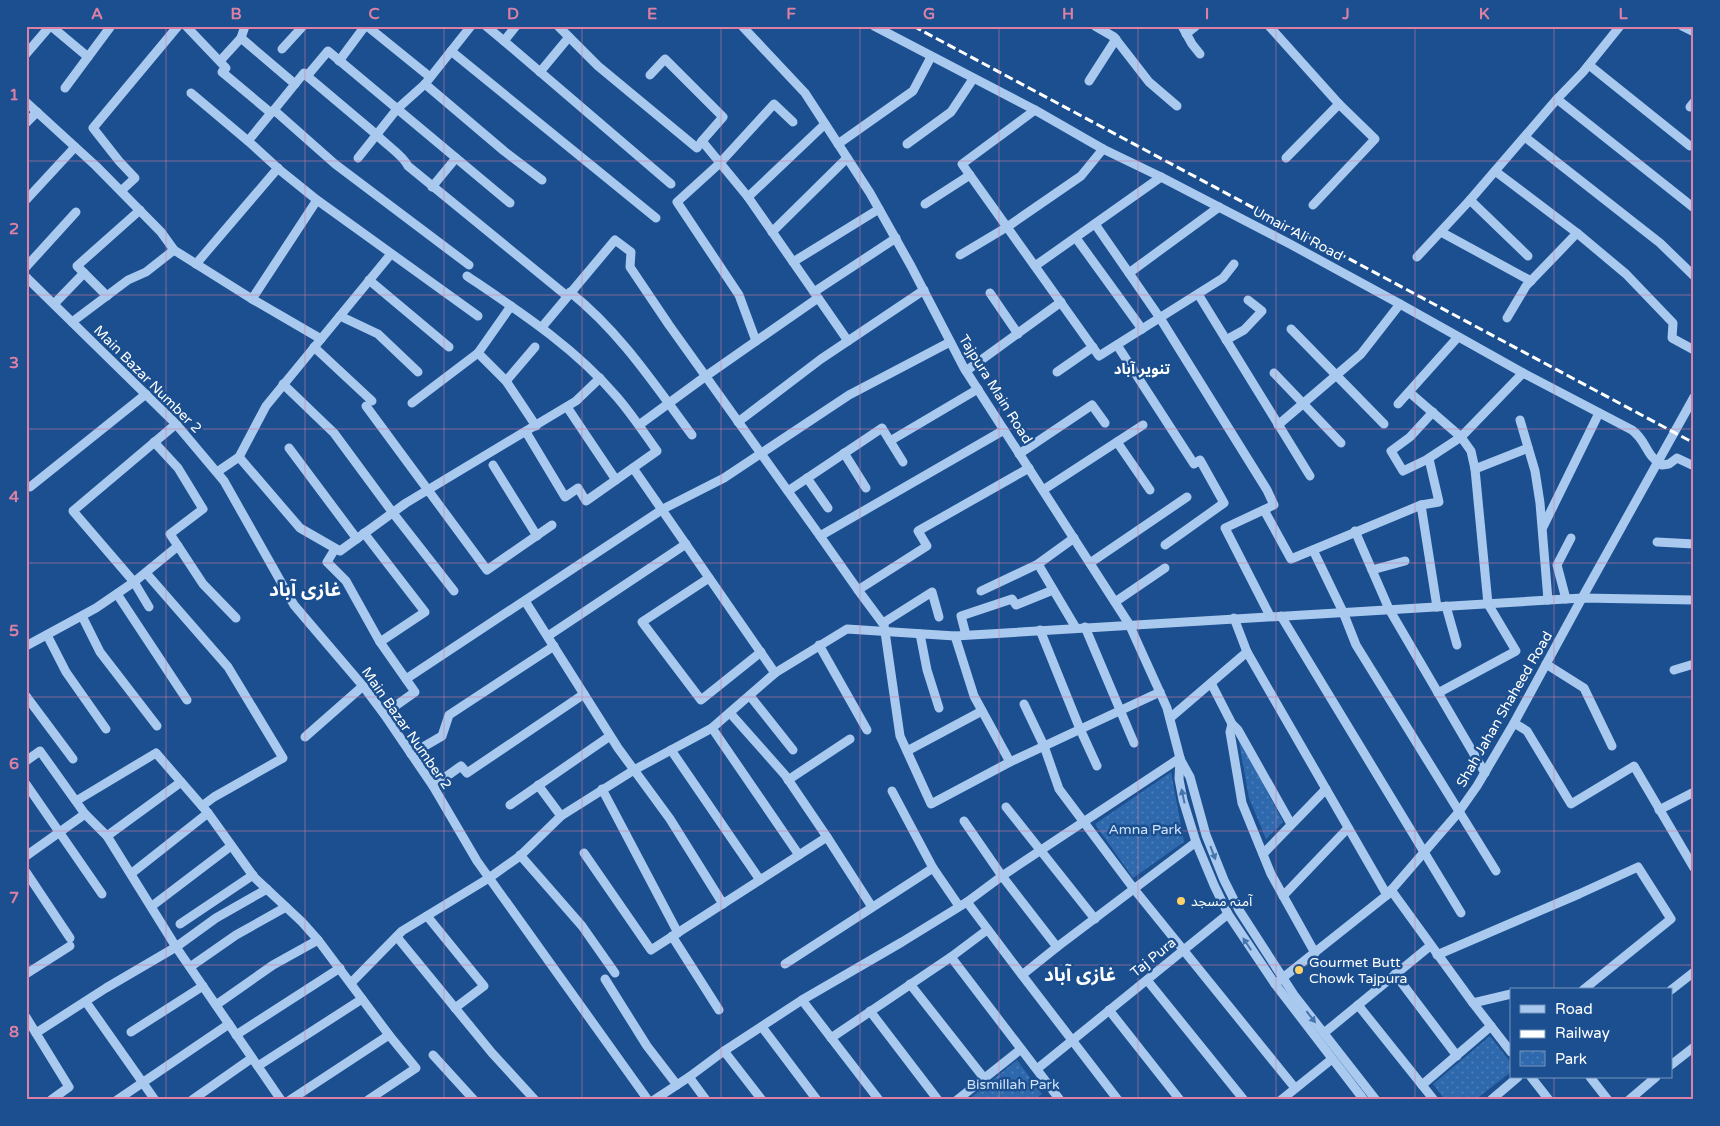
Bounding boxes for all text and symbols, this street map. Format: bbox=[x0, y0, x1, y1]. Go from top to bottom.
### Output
text: A bbox=[91, 4, 103, 24]
text: B bbox=[230, 4, 242, 24]
text: C bbox=[368, 4, 380, 24]
text: D bbox=[507, 4, 519, 24]
text: E bbox=[647, 4, 657, 24]
text: F bbox=[786, 4, 796, 24]
text: G bbox=[923, 4, 935, 24]
text: H bbox=[1062, 4, 1074, 24]
text: I bbox=[1205, 4, 1209, 24]
text: J bbox=[1341, 4, 1350, 24]
text: K bbox=[1479, 4, 1490, 24]
text: L bbox=[1618, 4, 1628, 24]
text: 1 bbox=[9, 85, 19, 105]
street label: Umair Ali Road bbox=[1250, 203, 1346, 264]
text: 2 bbox=[9, 219, 19, 239]
street label: Main Bazar Number 2 bbox=[90, 322, 205, 437]
street label: Tajpura Main Road bbox=[955, 332, 1036, 447]
text: 3 bbox=[9, 353, 19, 373]
district label: تنویر آباد bbox=[1114, 360, 1171, 378]
text: 4 bbox=[9, 487, 19, 507]
district label: غازى آباد bbox=[269, 578, 341, 601]
text: 5 bbox=[9, 621, 19, 641]
street label: Shah Jahan Shaheed Road bbox=[1453, 628, 1556, 790]
street label: Main Bazar Number 2 bbox=[358, 664, 455, 793]
text: 6 bbox=[9, 754, 19, 774]
one-way arrow bbox=[1178, 787, 1186, 803]
park label: Amna Park bbox=[1108, 821, 1182, 838]
one-way arrow bbox=[1210, 846, 1217, 861]
text: 7 bbox=[9, 888, 19, 908]
place label: آمنہ مسجد bbox=[1191, 893, 1253, 910]
marker: آمنہ مسجد bbox=[1175, 895, 1187, 907]
street label: Taj Pura bbox=[1127, 934, 1179, 981]
one-way arrow bbox=[1243, 937, 1252, 950]
place label: Gourmet Butt Chowk Tajpura bbox=[1309, 954, 1407, 987]
district label: غازى آباد bbox=[1044, 963, 1116, 986]
marker: Gourmet Butt Chowk Tajpura bbox=[1293, 964, 1305, 976]
legend bbox=[1510, 988, 1672, 1078]
text: Road bbox=[1555, 1000, 1593, 1018]
one-way arrow bbox=[1306, 1010, 1317, 1023]
text: 8 bbox=[9, 1022, 19, 1042]
text: Railway bbox=[1555, 1024, 1610, 1042]
text: Park bbox=[1555, 1050, 1587, 1068]
park label: Bismillah Park bbox=[966, 1076, 1060, 1093]

